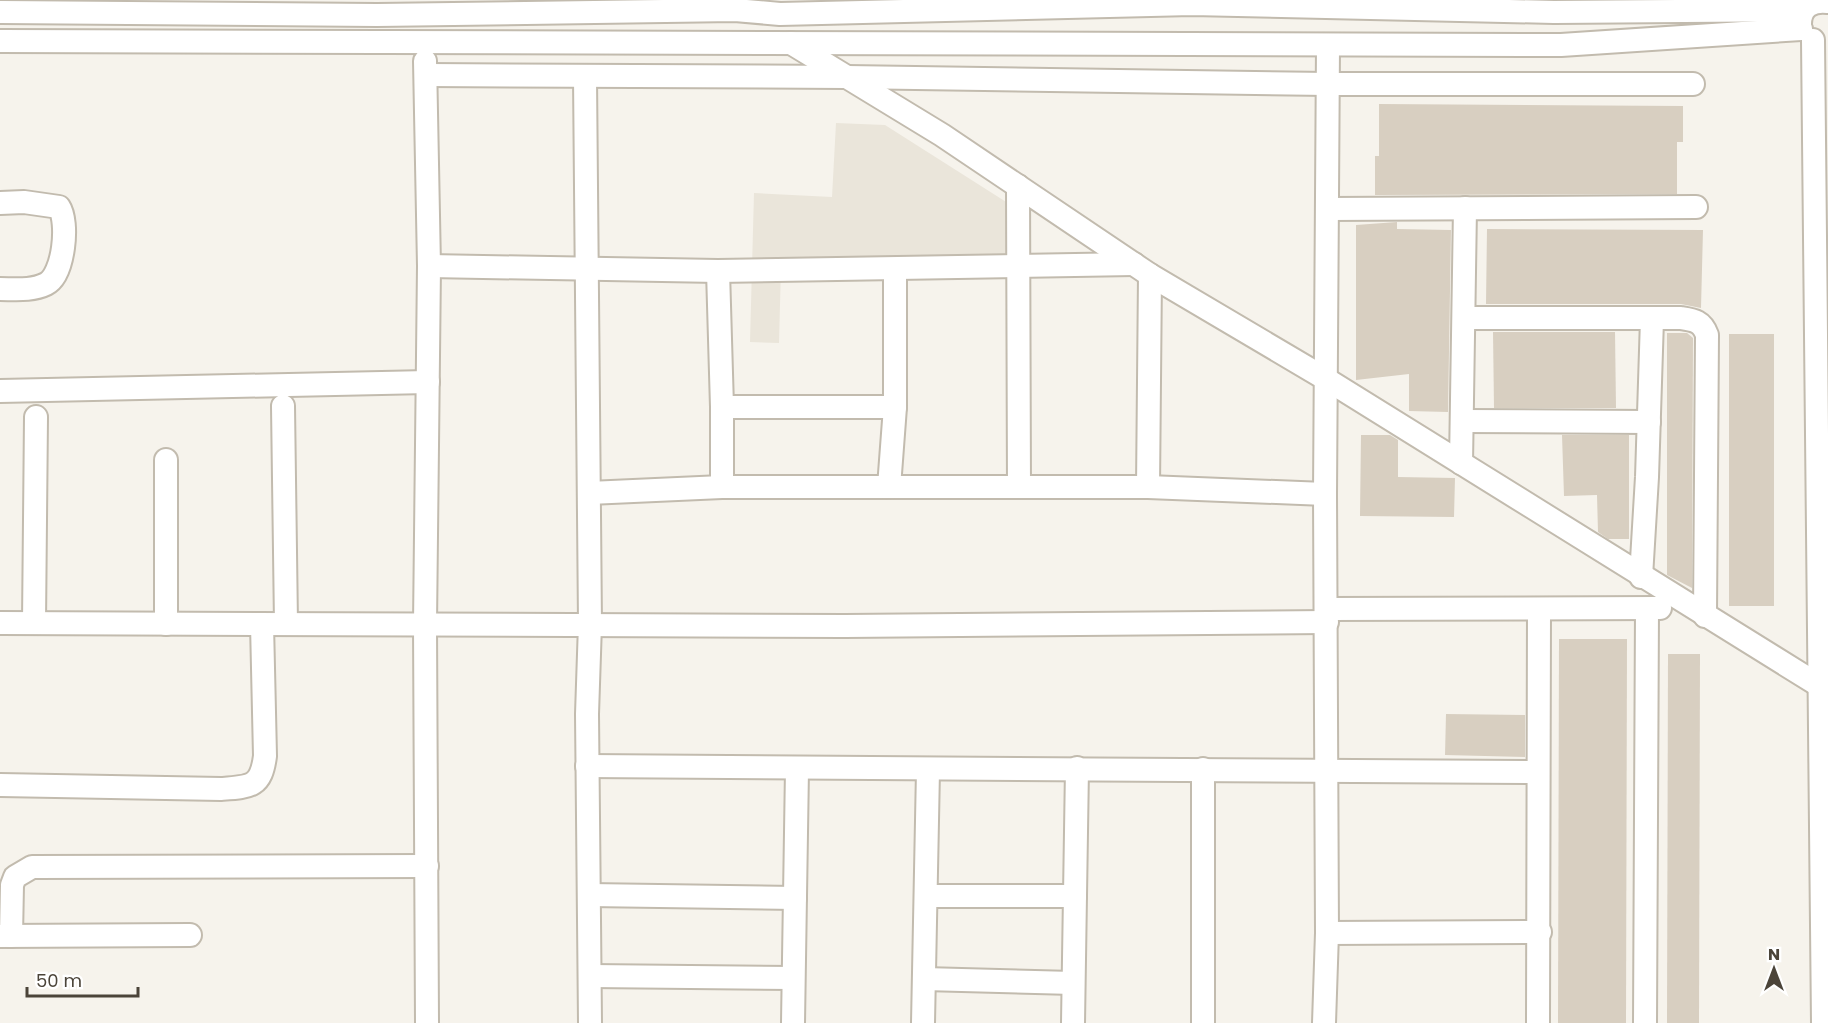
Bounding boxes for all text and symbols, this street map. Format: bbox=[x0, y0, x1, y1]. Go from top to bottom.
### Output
north arrow bbox=[1744, 939, 1804, 999]
text: N bbox=[1768, 943, 1780, 966]
scale bar bbox=[27, 960, 138, 998]
text: 50 m bbox=[36, 968, 82, 993]

